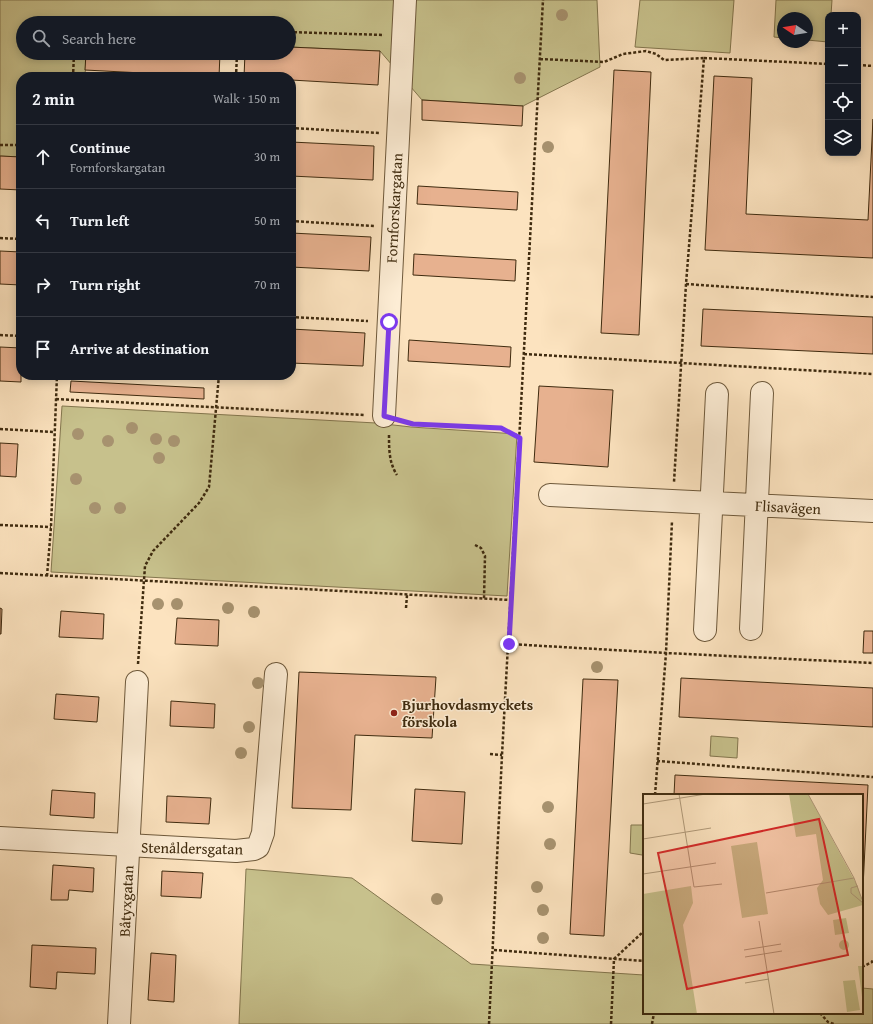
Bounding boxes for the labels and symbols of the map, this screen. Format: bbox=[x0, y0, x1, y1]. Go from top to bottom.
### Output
north arrow bbox=[777, 12, 813, 48]
street label: Fornforskargatan bbox=[381, 152, 407, 263]
route start bbox=[380, 313, 398, 331]
street label: Flisavägen bbox=[754, 495, 822, 519]
route end bbox=[500, 635, 518, 653]
place label: Bjurhovdasmyckets förskola bbox=[402, 694, 533, 732]
marker: Bjurhovdasmyckets förskola bbox=[389, 708, 399, 718]
inset map bbox=[643, 794, 863, 1014]
street label: Stenåldersgatan bbox=[141, 837, 244, 859]
street label: Båtyxgatan bbox=[114, 864, 138, 937]

